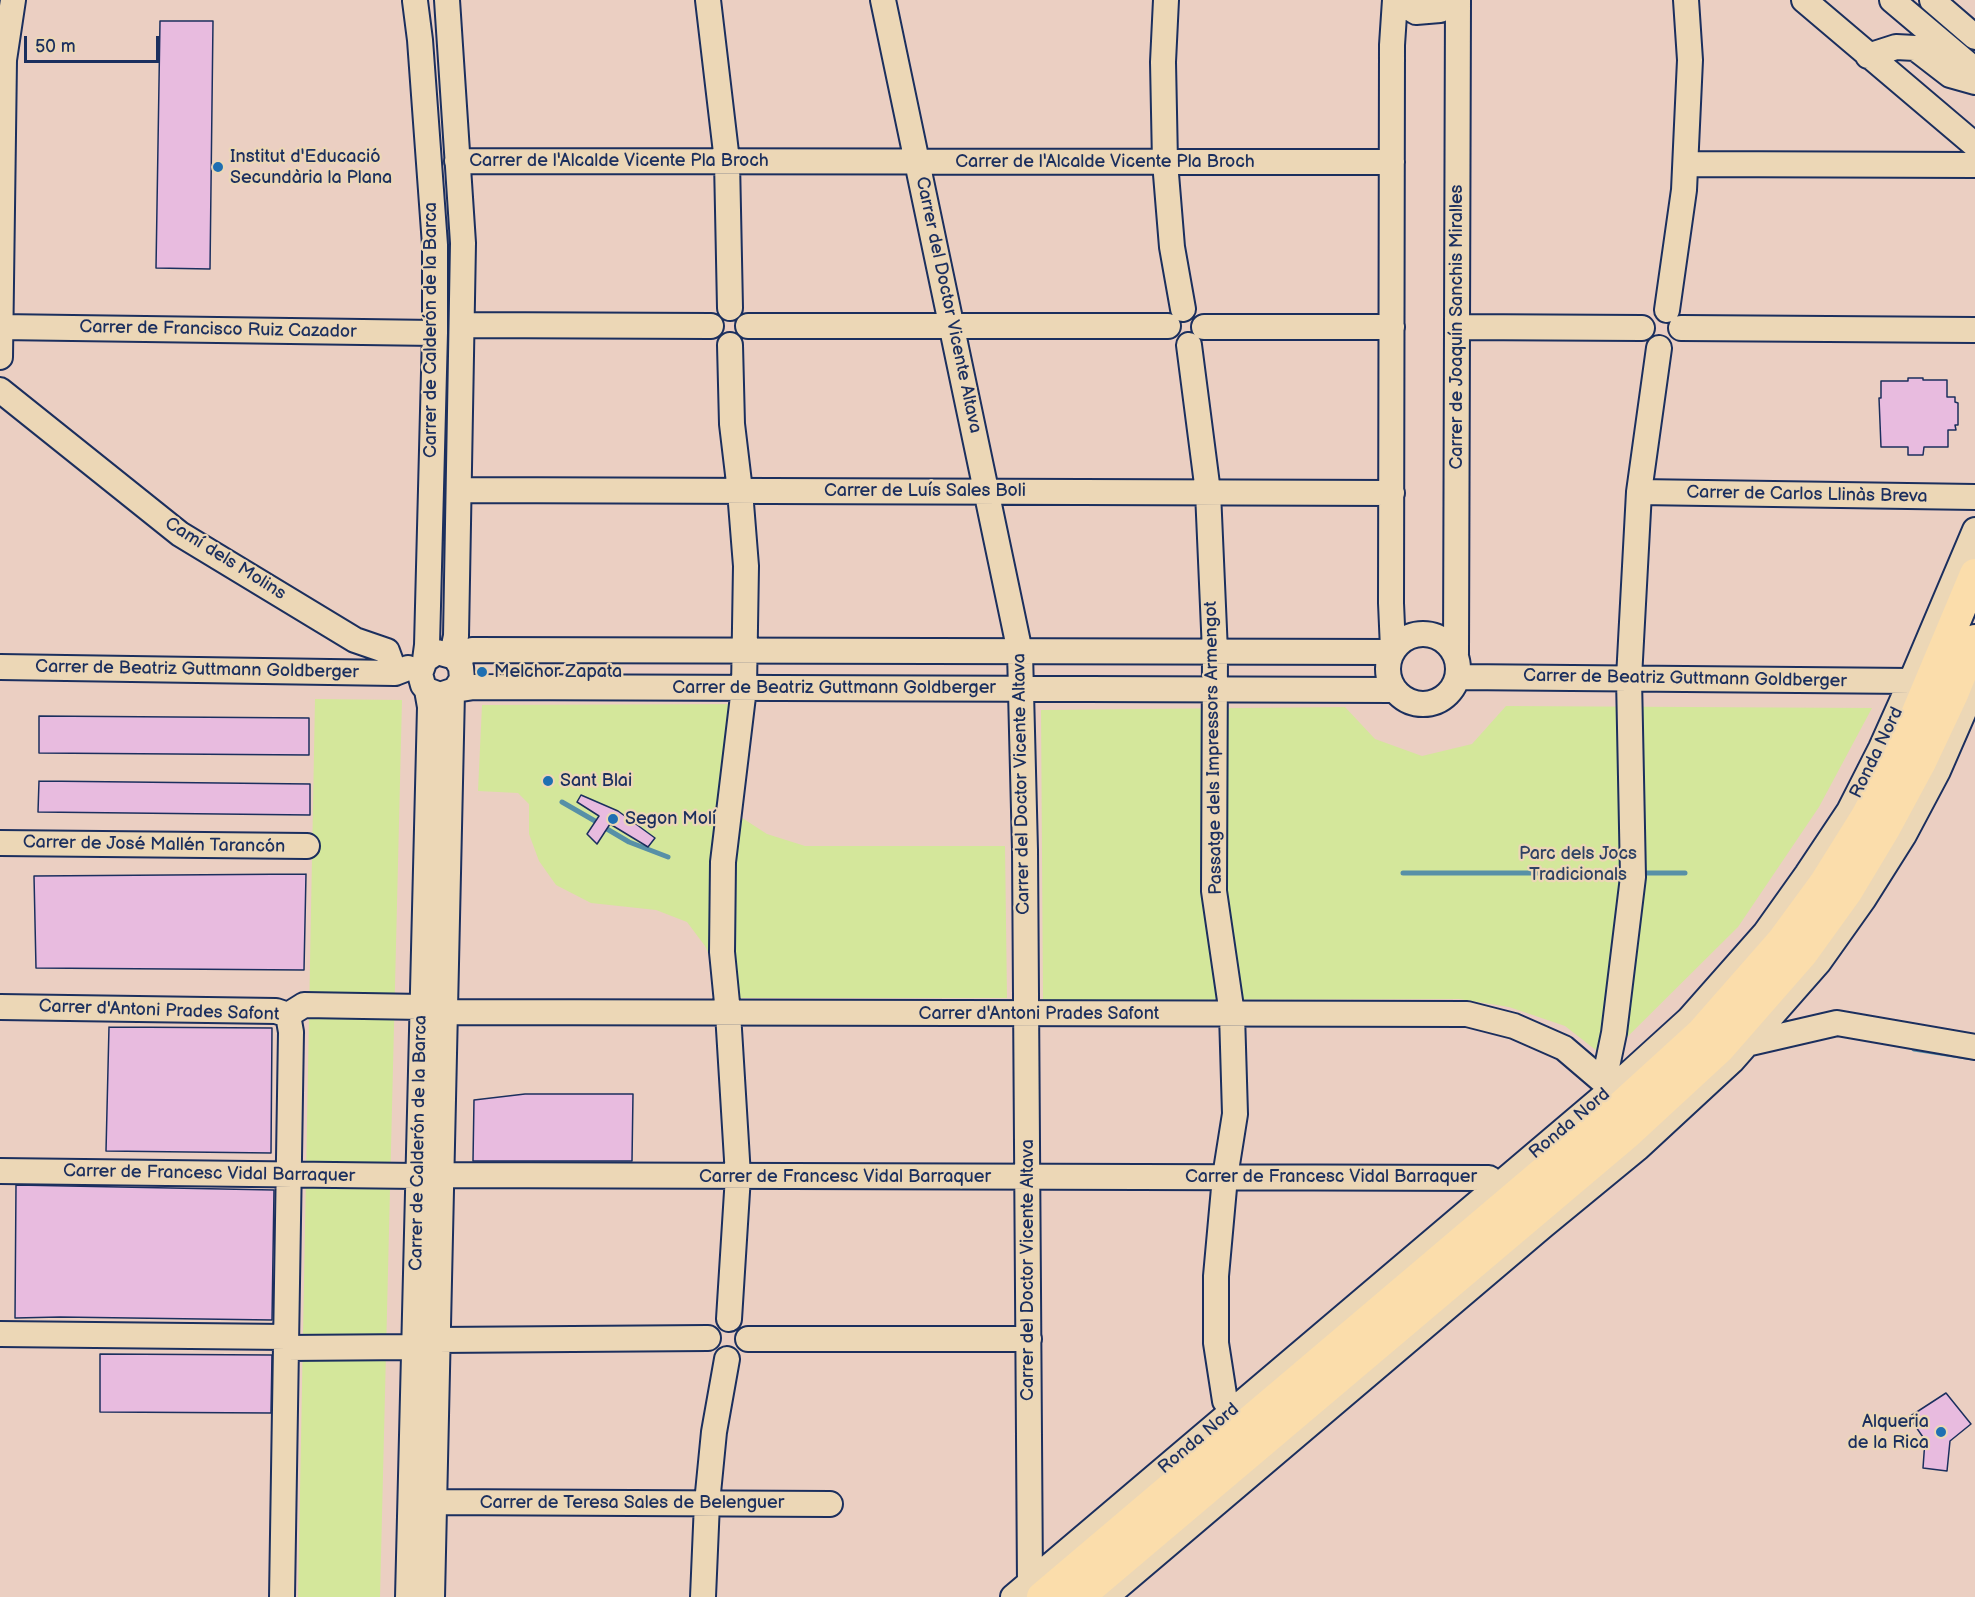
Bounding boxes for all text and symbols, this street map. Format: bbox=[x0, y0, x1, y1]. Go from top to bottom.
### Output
scale bar bbox=[27, 24, 162, 62]
text: 50 m bbox=[35, 36, 76, 57]
place label: Institut d'Educació Secundària la Plana bbox=[230, 146, 392, 188]
street label: Carrer de l'Alcalde Vicente Pla Broch bbox=[469, 150, 769, 172]
street label: Carrer de l'Alcalde Vicente Pla Broch bbox=[955, 151, 1255, 173]
marker: Institut d'Educació Secundària la Plana bbox=[211, 160, 225, 174]
street label: Carrer del Doctor Vicente Altava bbox=[910, 175, 986, 435]
street label: Carrer de Joaquín Sanchis Miralles bbox=[1446, 184, 1468, 470]
street label: Carrer de Calderón de la Barca bbox=[420, 202, 442, 458]
street label: Carrer de Francisco Ruiz Cazador bbox=[79, 317, 357, 343]
street label: Carrer de Luís Sales Boli bbox=[824, 480, 1026, 502]
street label: Carrer de Carlos Llinàs Breva bbox=[1686, 482, 1928, 508]
street label: Camí dels Molins bbox=[160, 513, 290, 605]
street label: Passatge dels Impressors Armengot bbox=[1201, 601, 1227, 895]
street label: Carrer del Doctor Vicente Altava bbox=[1009, 653, 1035, 915]
street label: Carrer de Beatriz Guttmann Goldberger bbox=[35, 656, 359, 684]
place label: Melchor Zapata bbox=[494, 661, 622, 683]
marker: Melchor Zapata bbox=[475, 665, 489, 679]
street label: Carrer de Beatriz Guttmann Goldberger bbox=[1523, 665, 1847, 693]
street label: Carrer de Beatriz Guttmann Goldberger bbox=[672, 677, 996, 699]
street label: Ronda Nord bbox=[1846, 704, 1908, 802]
place label: Sant Blai bbox=[560, 770, 632, 792]
marker: Sant Blai bbox=[541, 774, 555, 788]
place label: Segon Molí bbox=[625, 808, 716, 830]
marker: Segon Molí bbox=[606, 812, 620, 826]
street label: Carrer de José Mallén Tarancón bbox=[23, 832, 285, 858]
park label: Parc dels Jocs Tradicionals bbox=[1519, 843, 1637, 886]
street label: Carrer d'Antoni Prades Safont bbox=[38, 996, 280, 1026]
street label: Carrer d'Antoni Prades Safont bbox=[919, 1003, 1159, 1025]
street label: Carrer de Calderón de la Barca bbox=[406, 1015, 432, 1271]
street label: Ronda Nord bbox=[1525, 1084, 1615, 1164]
street label: Carrer del Doctor Vicente Altava bbox=[1017, 1139, 1039, 1401]
street label: Carrer de Francesc Vidal Barraquer bbox=[63, 1161, 355, 1187]
street label: Carrer de Francesc Vidal Barraquer bbox=[699, 1166, 991, 1188]
street label: Carrer de Francesc Vidal Barraquer bbox=[1185, 1166, 1477, 1188]
street label: Ronda Nord bbox=[1154, 1399, 1244, 1479]
place label: Alqueria de la Rica bbox=[1847, 1411, 1929, 1454]
marker: Alqueria de la Rica bbox=[1934, 1425, 1948, 1439]
street label: Carrer de Teresa Sales de Belenguer bbox=[480, 1492, 784, 1514]

